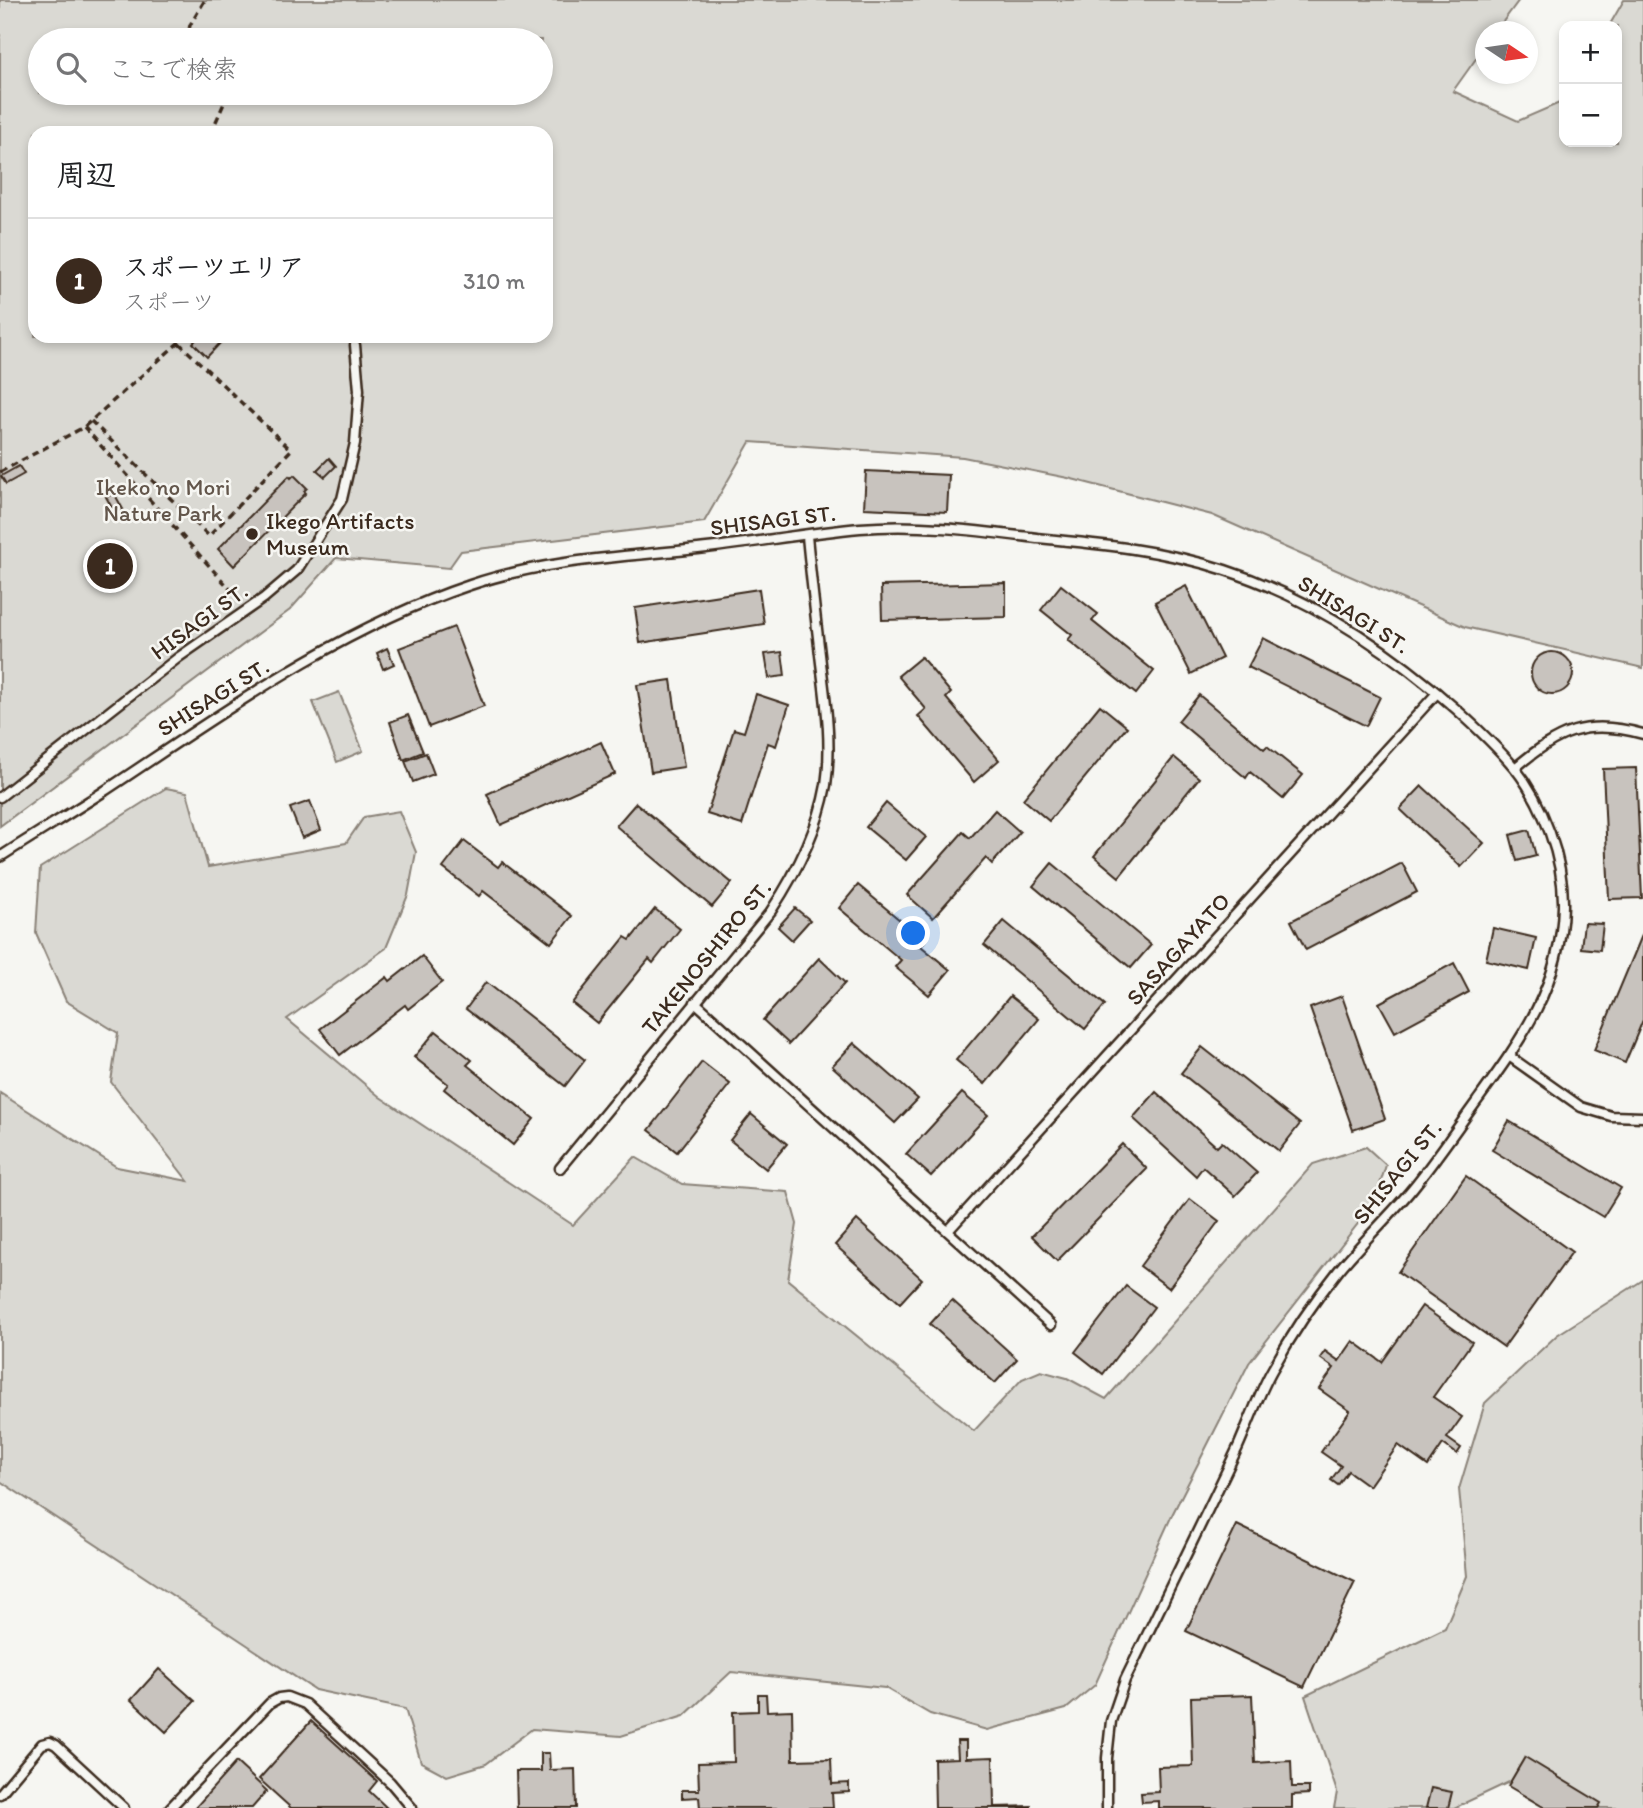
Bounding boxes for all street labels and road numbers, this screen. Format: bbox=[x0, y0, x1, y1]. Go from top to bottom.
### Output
street label: SHISAGI ST. bbox=[709, 498, 837, 542]
street label: SHISAGI ST. bbox=[1293, 569, 1415, 659]
street label: HISAGI ST. bbox=[145, 576, 253, 666]
street label: SHISAGI ST. bbox=[152, 652, 274, 742]
street label: TAKENOSHIRO ST. bbox=[635, 874, 777, 1040]
street label: SASAGAYATO bbox=[1120, 887, 1236, 1011]
street label: SHISAGI ST. bbox=[1346, 1114, 1448, 1230]

